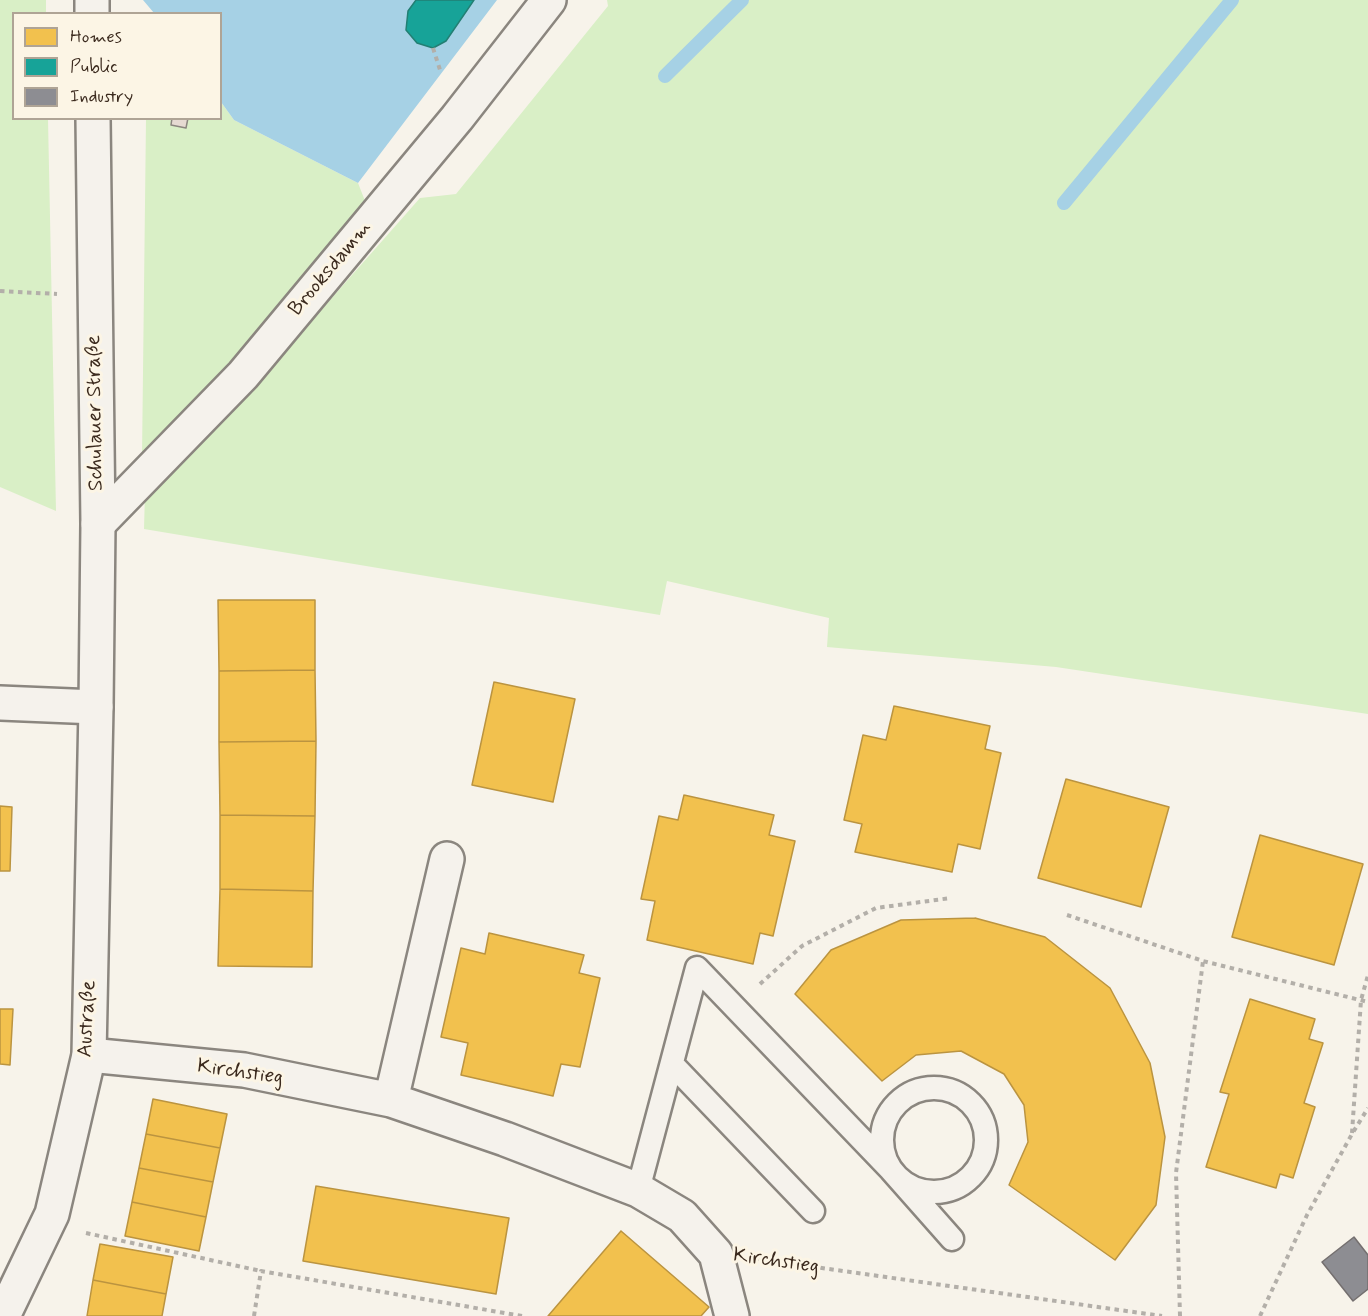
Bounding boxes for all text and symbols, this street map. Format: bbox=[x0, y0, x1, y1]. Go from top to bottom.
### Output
legend bbox=[12, 12, 222, 120]
text: Homes bbox=[70, 25, 122, 49]
text: Public bbox=[70, 55, 118, 79]
text: Industry bbox=[70, 85, 133, 109]
street label: Brooksdamm bbox=[284, 216, 378, 322]
street label: Schulauer Straße bbox=[82, 335, 110, 491]
street label: Austraße bbox=[73, 980, 103, 1058]
street label: Kirchstieg bbox=[195, 1054, 285, 1092]
street label: Kirchstieg bbox=[731, 1243, 821, 1281]

